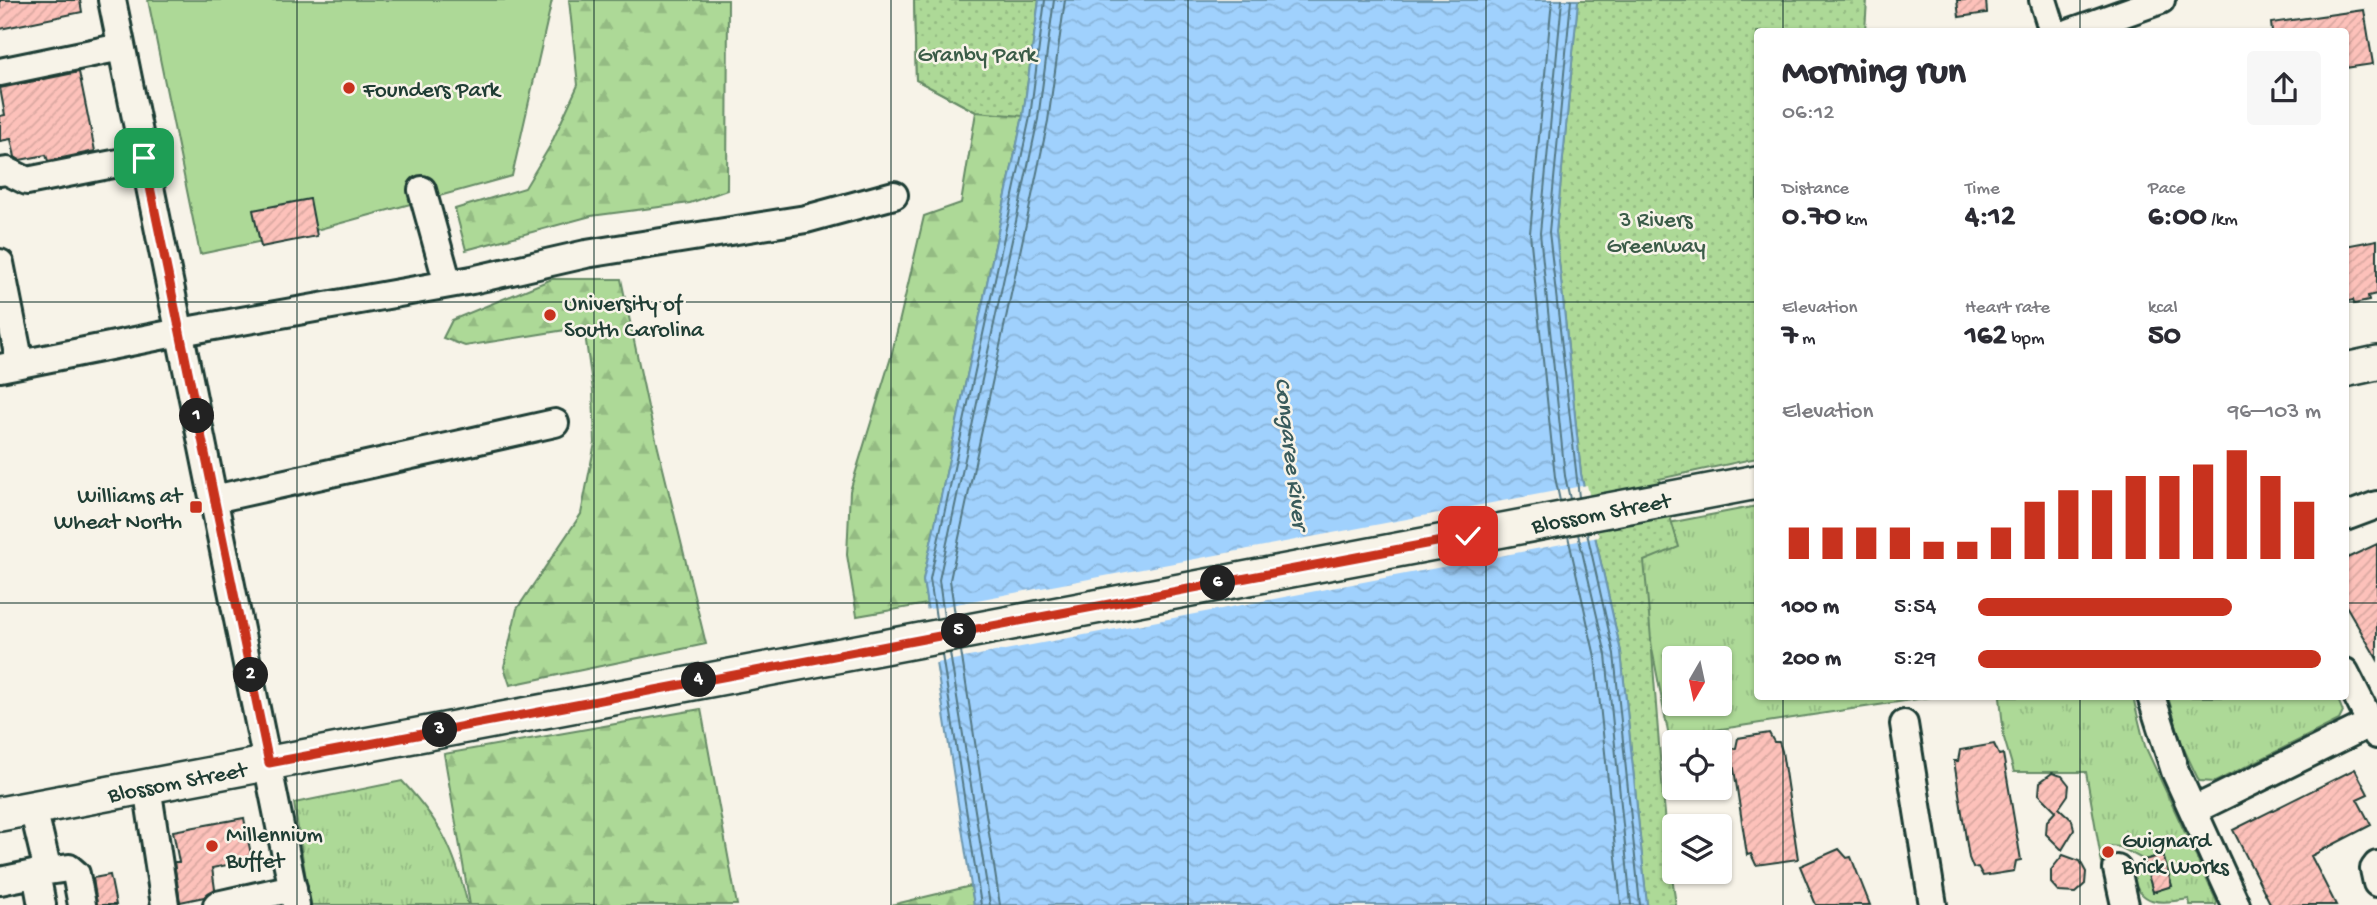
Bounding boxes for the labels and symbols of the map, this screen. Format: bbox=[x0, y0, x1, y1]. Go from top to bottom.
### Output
park label: Granby Park bbox=[917, 43, 1039, 70]
place label: Founders Park bbox=[362, 78, 502, 105]
marker: Founders Park bbox=[341, 80, 357, 96]
pin bbox=[114, 128, 174, 188]
park label: 3 Rivers Greenway bbox=[1606, 208, 1706, 261]
place label: University of South Carolina bbox=[564, 292, 705, 345]
marker: University of South Carolina bbox=[542, 307, 558, 323]
water label: Congaree River bbox=[1266, 376, 1314, 535]
pin: 1 bbox=[180, 398, 214, 434]
place label: Williams at Wheat North bbox=[54, 484, 184, 537]
street label: Blossom Street bbox=[1529, 488, 1675, 542]
marker: Williams at Wheat North bbox=[188, 499, 204, 515]
pin bbox=[1438, 506, 1498, 566]
pin: 6 bbox=[1200, 566, 1236, 600]
pin: 5 bbox=[942, 614, 976, 648]
north arrow bbox=[1662, 646, 1732, 716]
pin: 2 bbox=[233, 658, 268, 692]
pin: 4 bbox=[682, 662, 716, 698]
pin: 3 bbox=[422, 712, 458, 748]
street label: Blossom Street bbox=[105, 757, 251, 811]
place label: Millennium Buffet bbox=[225, 823, 323, 876]
place label: Guignard Brick Works bbox=[2121, 829, 2229, 882]
marker: Millennium Buffet bbox=[204, 838, 220, 854]
marker: Guignard Brick Works bbox=[2100, 844, 2116, 860]

